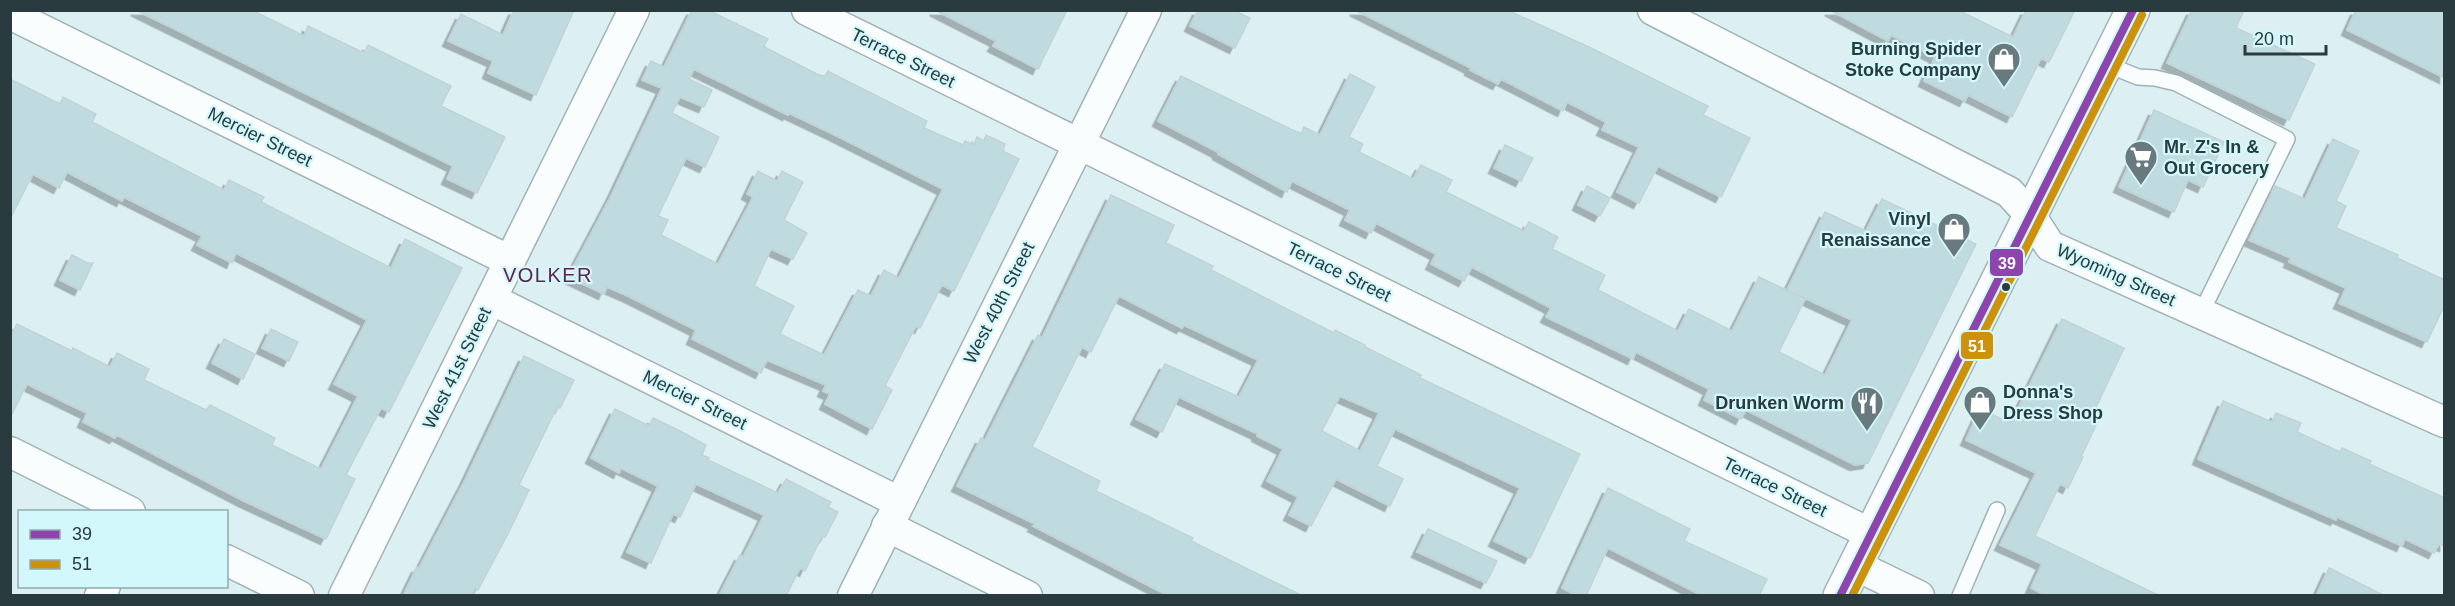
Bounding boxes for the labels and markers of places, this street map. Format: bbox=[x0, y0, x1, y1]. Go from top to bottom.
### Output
place label: Burning Spider Stoke Company bbox=[1845, 39, 1981, 80]
shop icon: Burning Spider Stoke Company bbox=[1986, 41, 2022, 88]
place label: Mr. Z's In & Out Grocery bbox=[2164, 137, 2269, 178]
supermarket icon: Mr. Z's In & Out Grocery bbox=[2123, 139, 2159, 186]
place label: Vinyl Renaissance bbox=[1821, 209, 1931, 250]
shop icon: Vinyl Renaissance bbox=[1936, 211, 1972, 258]
unlabelled marker bbox=[2000, 281, 2012, 293]
place label: Donna's Dress Shop bbox=[2003, 382, 2103, 423]
shop icon: Donna's Dress Shop bbox=[1962, 384, 1998, 431]
restaurant icon: Drunken Worm bbox=[1849, 385, 1885, 432]
place label: Drunken Worm bbox=[1715, 393, 1844, 413]

